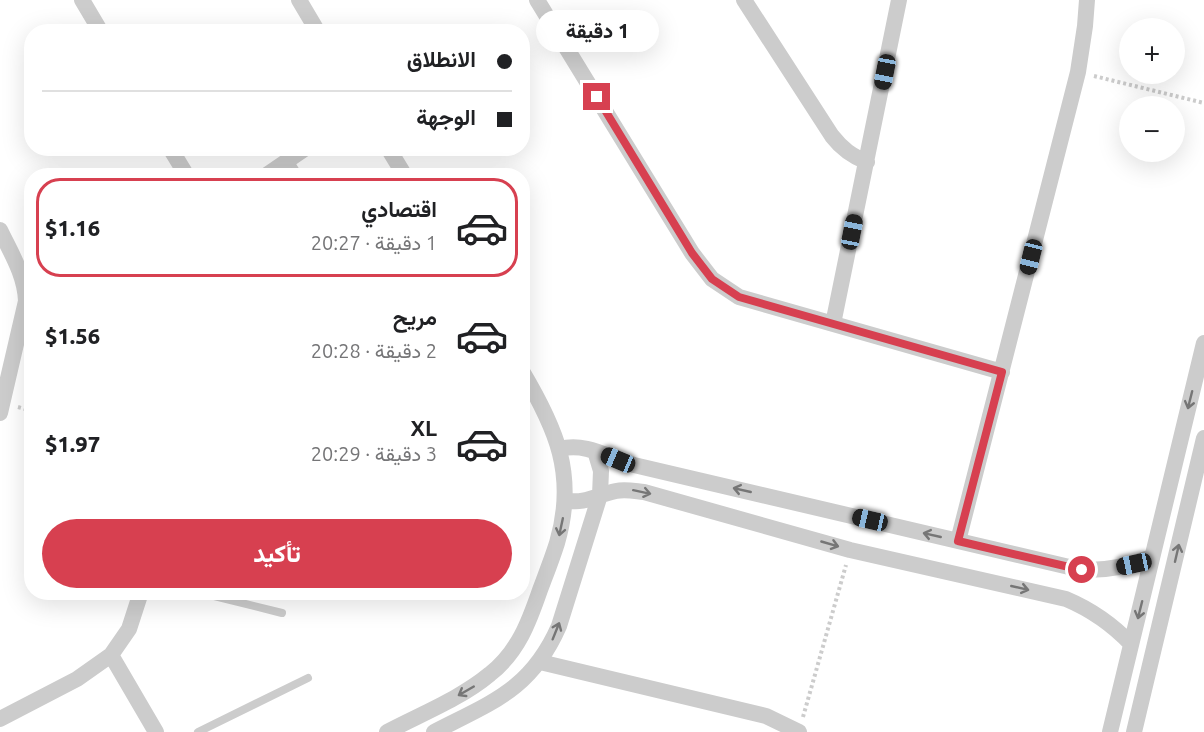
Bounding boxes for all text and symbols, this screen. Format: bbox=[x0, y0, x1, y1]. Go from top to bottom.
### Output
callout: 1 دقيقة bbox=[536, 10, 658, 52]
map controls bbox=[1119, 18, 1185, 162]
button: + bbox=[1119, 18, 1185, 84]
text: 1 دقيقة bbox=[566, 19, 629, 42]
text: الانطلاق bbox=[407, 46, 476, 71]
car bbox=[873, 53, 897, 91]
route end bbox=[583, 83, 610, 110]
button: − bbox=[1119, 96, 1185, 162]
text: الوجهة bbox=[416, 104, 476, 129]
text: اقتصادي bbox=[361, 196, 437, 221]
icon: car bbox=[455, 201, 509, 255]
car bbox=[840, 213, 864, 251]
text: $1.16 bbox=[45, 215, 100, 240]
text: 1 دقيقة · 20:27 bbox=[311, 231, 437, 254]
car bbox=[1018, 237, 1044, 277]
text: مريح bbox=[393, 304, 437, 329]
icon: car bbox=[455, 309, 509, 363]
text: $1.56 bbox=[45, 323, 100, 348]
text: 2 دقيقة · 20:28 bbox=[311, 339, 437, 362]
one-way arrow bbox=[1184, 390, 1196, 409]
text: XL bbox=[410, 415, 437, 440]
icon: car bbox=[455, 417, 509, 471]
text: $1.97 bbox=[45, 431, 100, 456]
text: 3 دقيقة · 20:29 bbox=[311, 442, 437, 465]
car bbox=[598, 445, 638, 475]
one-way arrow bbox=[733, 483, 752, 495]
one-way arrow bbox=[632, 487, 651, 499]
car bbox=[850, 507, 890, 533]
one-way arrow bbox=[554, 518, 566, 537]
button: تأكيد bbox=[42, 519, 512, 588]
one-way arrow bbox=[923, 528, 942, 540]
one-way arrow bbox=[820, 539, 839, 550]
one-way arrow bbox=[1171, 543, 1183, 562]
car bbox=[1115, 551, 1153, 577]
route start bbox=[1068, 556, 1095, 583]
one-way arrow bbox=[1010, 583, 1029, 595]
one-way arrow bbox=[1133, 600, 1145, 619]
one-way arrow bbox=[552, 622, 563, 641]
one-way arrow bbox=[458, 685, 475, 697]

